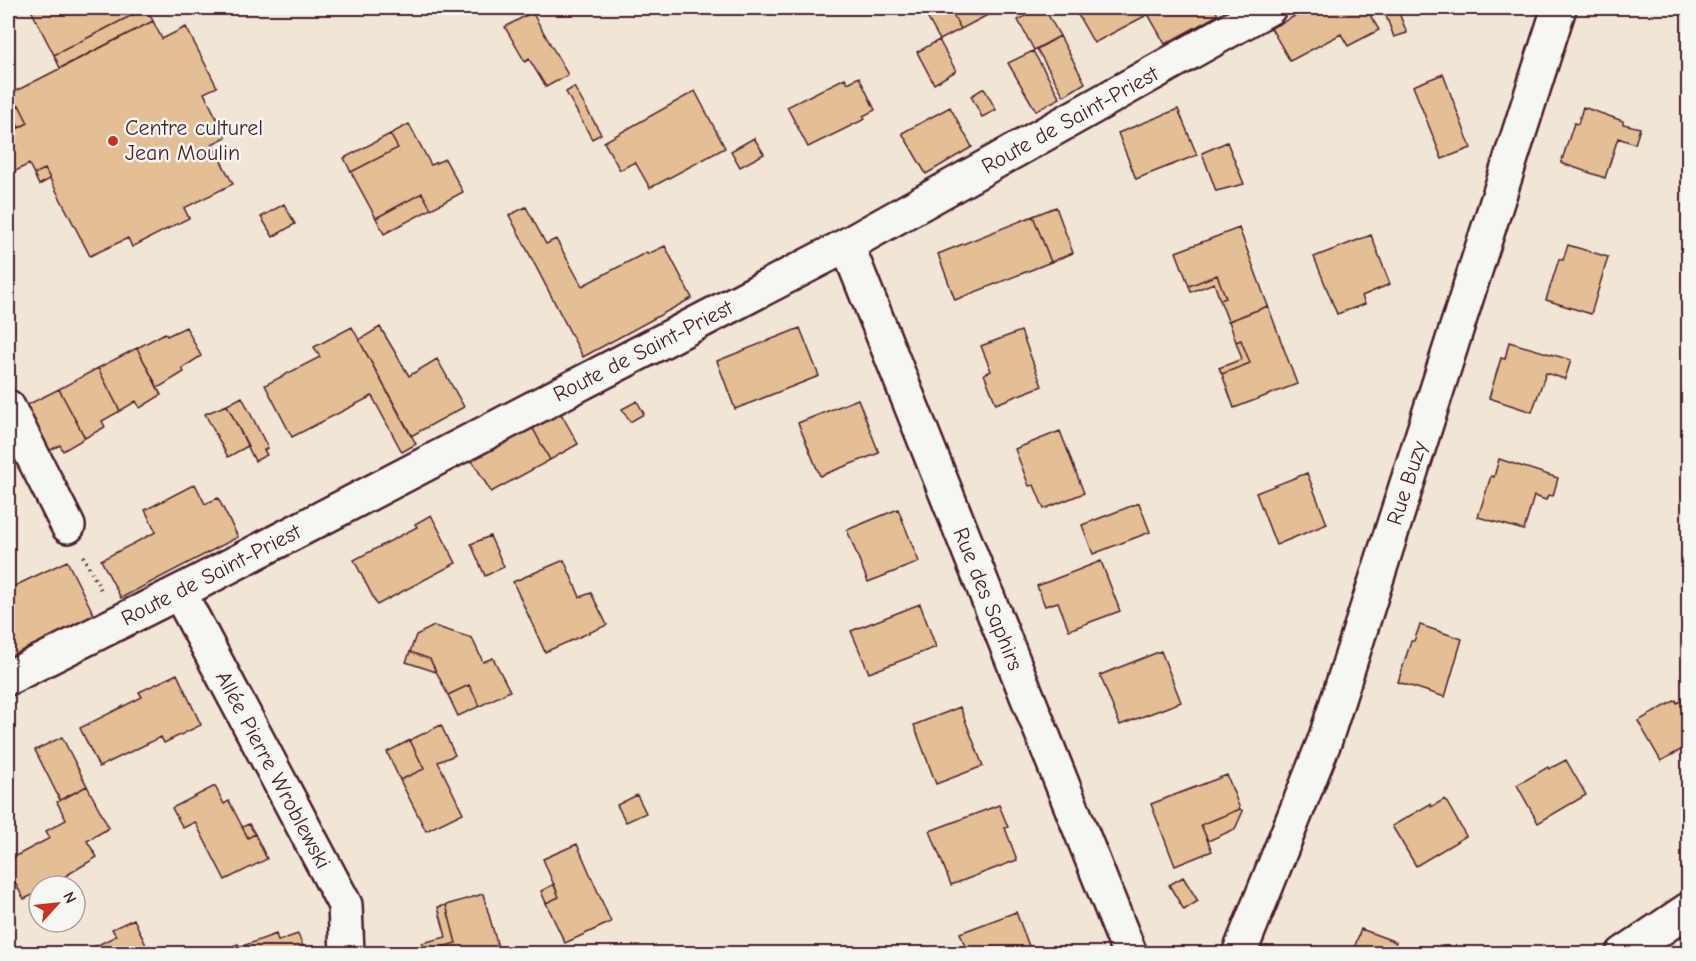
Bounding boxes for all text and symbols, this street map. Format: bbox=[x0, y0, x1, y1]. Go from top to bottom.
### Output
street label: Route de Saint-Priest bbox=[977, 60, 1164, 179]
place label: Centre culturel Jean Moulin bbox=[125, 115, 263, 166]
marker: Centre culturel Jean Moulin bbox=[106, 134, 120, 148]
street label: Route de Saint-Priest bbox=[549, 294, 738, 408]
street label: Rue Buzy bbox=[1381, 437, 1433, 528]
street label: Route de Saint-Priest bbox=[117, 518, 306, 632]
street label: Rue des Saphirs bbox=[948, 524, 1028, 674]
street label: Allée Pierre Wroblewski bbox=[210, 667, 336, 873]
north arrow bbox=[27, 874, 87, 934]
text: N bbox=[59, 889, 80, 906]

